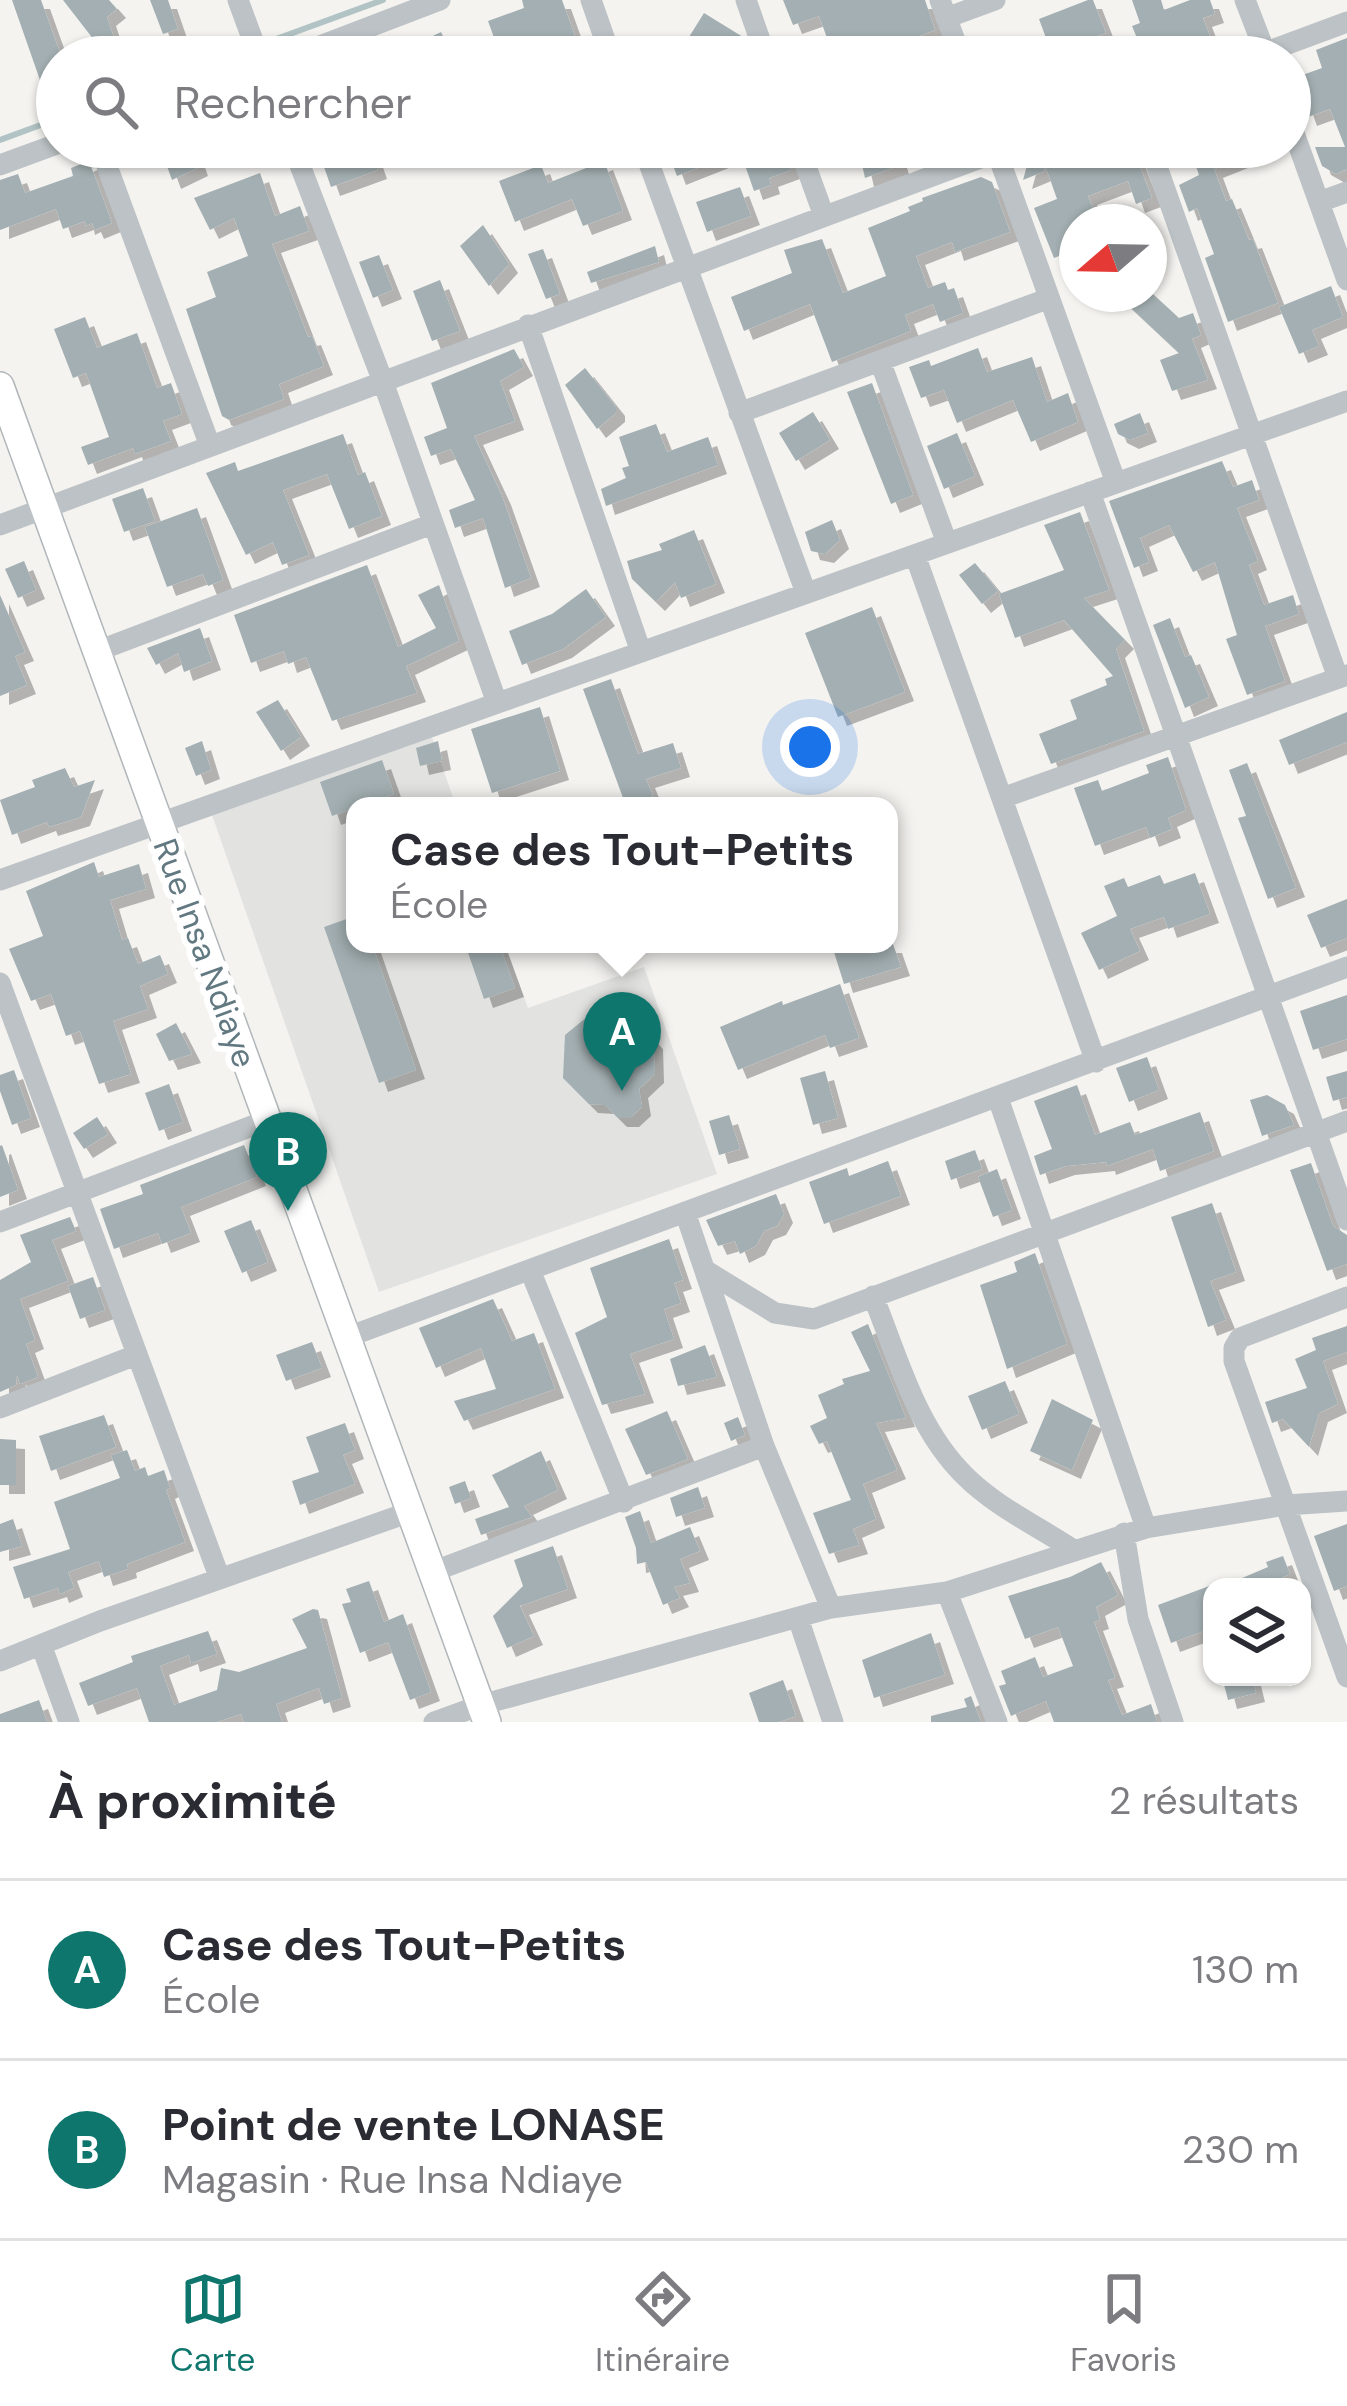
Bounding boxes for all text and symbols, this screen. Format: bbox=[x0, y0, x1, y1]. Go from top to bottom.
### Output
search box bbox=[36, 36, 1311, 168]
icon: search bbox=[78, 69, 144, 135]
text: Rechercher bbox=[174, 73, 412, 132]
north arrow bbox=[1059, 204, 1167, 312]
your location bbox=[780, 717, 840, 777]
popup bbox=[346, 797, 898, 953]
text: Case des Tout-Petits bbox=[390, 820, 854, 879]
street label: Rue Insa Ndiaye bbox=[144, 833, 266, 1073]
text: École bbox=[390, 879, 488, 930]
pin: A bbox=[583, 992, 661, 1091]
pin: B bbox=[249, 1112, 327, 1211]
map controls bbox=[1203, 1578, 1311, 1686]
button: layers bbox=[1203, 1578, 1311, 1686]
text: À proximité bbox=[48, 1767, 337, 1834]
text: 2 résultats bbox=[1109, 1775, 1299, 1826]
text: Case des Tout-Petits bbox=[162, 1915, 626, 1974]
text: A bbox=[73, 1944, 101, 1995]
text: 130 m bbox=[1192, 1944, 1299, 1995]
text: École bbox=[162, 1974, 260, 2025]
text: Point de vente LONASE bbox=[162, 2095, 665, 2154]
text: B bbox=[75, 2124, 99, 2175]
text: 230 m bbox=[1182, 2124, 1299, 2175]
text: Magasin · Rue Insa Ndiaye bbox=[162, 2154, 623, 2205]
tab: Carte bbox=[170, 2266, 255, 2381]
tab: Itinéraire bbox=[595, 2266, 730, 2381]
tab: Favoris bbox=[1070, 2266, 1177, 2381]

